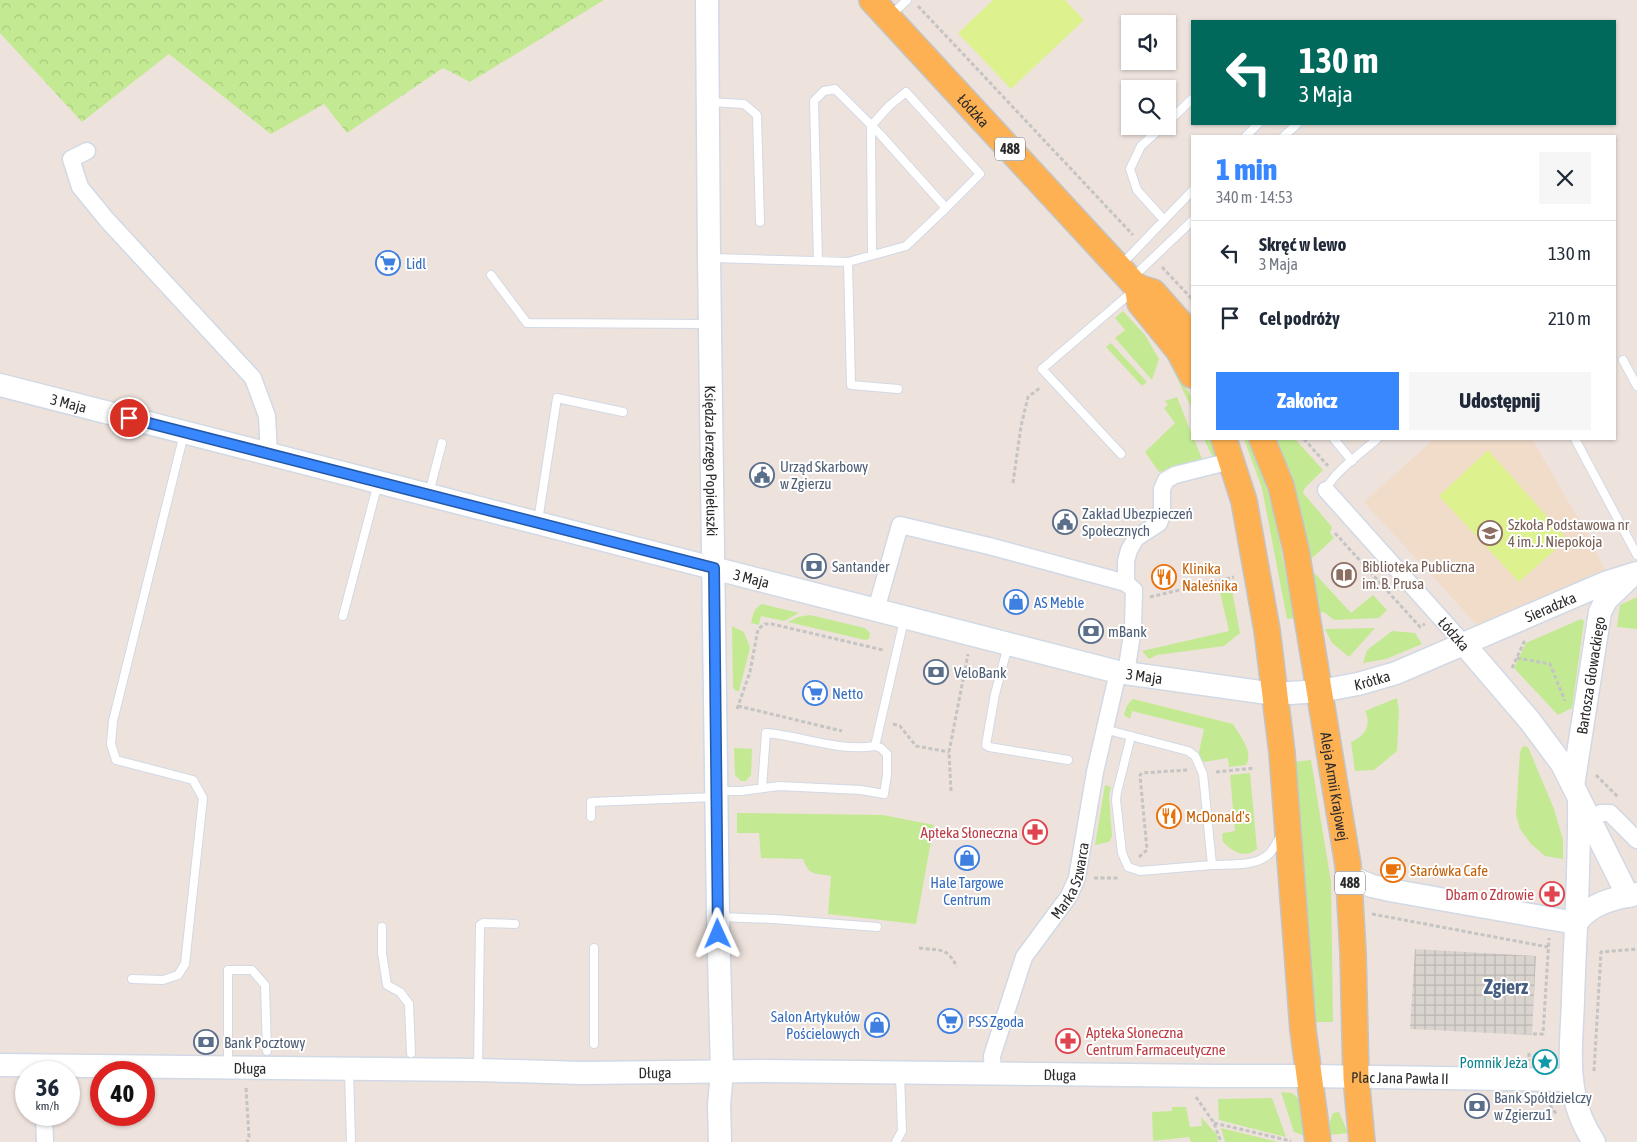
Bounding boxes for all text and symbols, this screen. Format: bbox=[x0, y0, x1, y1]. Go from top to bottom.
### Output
map controls bbox=[1121, 15, 1176, 135]
button: sound bbox=[1121, 15, 1176, 70]
icon: left bbox=[1216, 40, 1281, 105]
text: 130 m bbox=[1299, 40, 1378, 80]
button: search bbox=[1121, 80, 1176, 135]
text: 3 Maja bbox=[1299, 81, 1353, 107]
street label: Łódzka bbox=[954, 90, 993, 130]
road number: 488 bbox=[995, 138, 1025, 160]
text: 1 min bbox=[1216, 152, 1277, 186]
button: close bbox=[1539, 152, 1591, 204]
text: 340 m · 14:53 bbox=[1216, 188, 1293, 206]
text: Skręć w lewo bbox=[1259, 233, 1346, 255]
icon: left bbox=[1216, 239, 1244, 267]
text: 130 m bbox=[1548, 242, 1591, 264]
supermarket icon: Lidl bbox=[375, 250, 401, 276]
place label: Lidl bbox=[406, 255, 426, 272]
text: 3 Maja bbox=[1259, 255, 1298, 273]
icon: arrive bbox=[1216, 304, 1244, 332]
text: Cel podróży bbox=[1259, 307, 1340, 329]
text: 210 m bbox=[1548, 307, 1591, 329]
button: Zakończ bbox=[1216, 372, 1399, 430]
button: Udostępnij bbox=[1409, 372, 1591, 430]
street label: Księdza Jerzego Popiełuszki bbox=[702, 385, 721, 537]
street label: 3 Maja bbox=[49, 390, 89, 415]
pin bbox=[108, 397, 150, 439]
icon: arrive bbox=[115, 404, 143, 432]
place label: Urząd Skarbowy w Zgierzu bbox=[780, 458, 868, 492]
public building icon: Urząd Skarbowy w Zgierzu bbox=[749, 462, 775, 488]
place label: Zakład Ubezpieczeń Społecznych bbox=[1082, 505, 1193, 539]
public building icon: Zakład Ubezpieczeń Społecznych bbox=[1052, 509, 1078, 535]
place label: Szkoła Podstawowa nr 4 im. J. Niepokoja bbox=[1508, 516, 1630, 550]
school or university icon: Szkoła Podstawowa nr 4 im. J. Niepokoja bbox=[1477, 520, 1503, 546]
bank icon: Santander bbox=[801, 553, 827, 579]
place label: Santander bbox=[832, 558, 890, 575]
place label: Biblioteka Publiczna im. B. Prusa bbox=[1362, 558, 1475, 592]
place label: Klinika Naleśnika bbox=[1182, 560, 1238, 594]
library icon: Biblioteka Publiczna im. B. Prusa bbox=[1331, 562, 1357, 588]
restaurant icon: Klinika Naleśnika bbox=[1151, 564, 1177, 590]
street label: 3 Maja bbox=[732, 565, 771, 591]
street label: Sieradzka bbox=[1522, 588, 1578, 625]
shop icon: AS Meble bbox=[1003, 589, 1029, 615]
place label: AS Meble bbox=[1034, 594, 1085, 611]
street label: Łódzka bbox=[1435, 614, 1473, 654]
street label: Bartosza Głowackiego bbox=[1573, 615, 1608, 735]
bank icon: mBank bbox=[1078, 618, 1104, 644]
place label: mBank bbox=[1108, 623, 1147, 640]
bank icon: VeloBank bbox=[923, 659, 949, 685]
place label: VeloBank bbox=[954, 664, 1007, 681]
street label: 3 Maja bbox=[1125, 665, 1164, 687]
street label: Krótka bbox=[1353, 667, 1392, 693]
supermarket icon: Netto bbox=[802, 680, 828, 706]
place label: Netto bbox=[832, 685, 863, 702]
street label: Aleja Armii Krajowej bbox=[1318, 731, 1352, 842]
restaurant icon: McDonald's bbox=[1156, 803, 1182, 829]
place label: McDonald's bbox=[1186, 808, 1250, 825]
pharmacy icon: Apteka Słoneczna bbox=[1022, 819, 1048, 845]
place label: Apteka Słoneczna bbox=[921, 824, 1018, 841]
street label: Marka Szwarca bbox=[1047, 841, 1091, 922]
shop icon: Hale Targowe Centrum bbox=[954, 845, 980, 871]
cafe icon: Starówka Cafe bbox=[1380, 857, 1406, 883]
place label: Starówka Cafe bbox=[1410, 862, 1488, 879]
road number: 488 bbox=[1335, 871, 1365, 894]
place label: Hale Targowe Centrum bbox=[930, 874, 1004, 908]
pharmacy icon: Dbam o Zdrowie bbox=[1539, 881, 1565, 907]
place label: Dbam o Zdrowie bbox=[1445, 886, 1534, 903]
position arrow bbox=[691, 907, 743, 959]
district label: Zgierz bbox=[1484, 975, 1529, 998]
place label: Salon Artykułów Pościelowych bbox=[771, 1008, 860, 1042]
supermarket icon: PSS Zgoda bbox=[937, 1008, 963, 1034]
shop icon: Salon Artykułów Pościelowych bbox=[864, 1012, 890, 1038]
place label: PSS Zgoda bbox=[968, 1013, 1024, 1030]
place label: Apteka Słoneczna Centrum Farmaceutyczne bbox=[1086, 1024, 1226, 1058]
pharmacy icon: Apteka Słoneczna Centrum Farmaceutyczne bbox=[1055, 1028, 1081, 1054]
bank icon: Bank Pocztowy bbox=[193, 1029, 219, 1055]
place label: Bank Pocztowy bbox=[224, 1034, 305, 1051]
place icon: Pomnik Jeża bbox=[1532, 1049, 1558, 1075]
place label: Pomnik Jeża bbox=[1460, 1054, 1528, 1071]
street label: Długa bbox=[234, 1059, 266, 1076]
speed limit sign: 40 bbox=[90, 1061, 155, 1126]
street label: Długa bbox=[638, 1064, 671, 1081]
street label: Długa bbox=[1043, 1066, 1076, 1083]
street label: Plac Jana Pawła II bbox=[1351, 1068, 1449, 1087]
text: 36 bbox=[36, 1073, 59, 1101]
place label: Bank Spółdzielczy w Zgierzu1 bbox=[1494, 1089, 1592, 1123]
bank icon: Bank Spółdzielczy w Zgierzu1 bbox=[1464, 1093, 1490, 1119]
text: km/h bbox=[36, 1099, 59, 1113]

